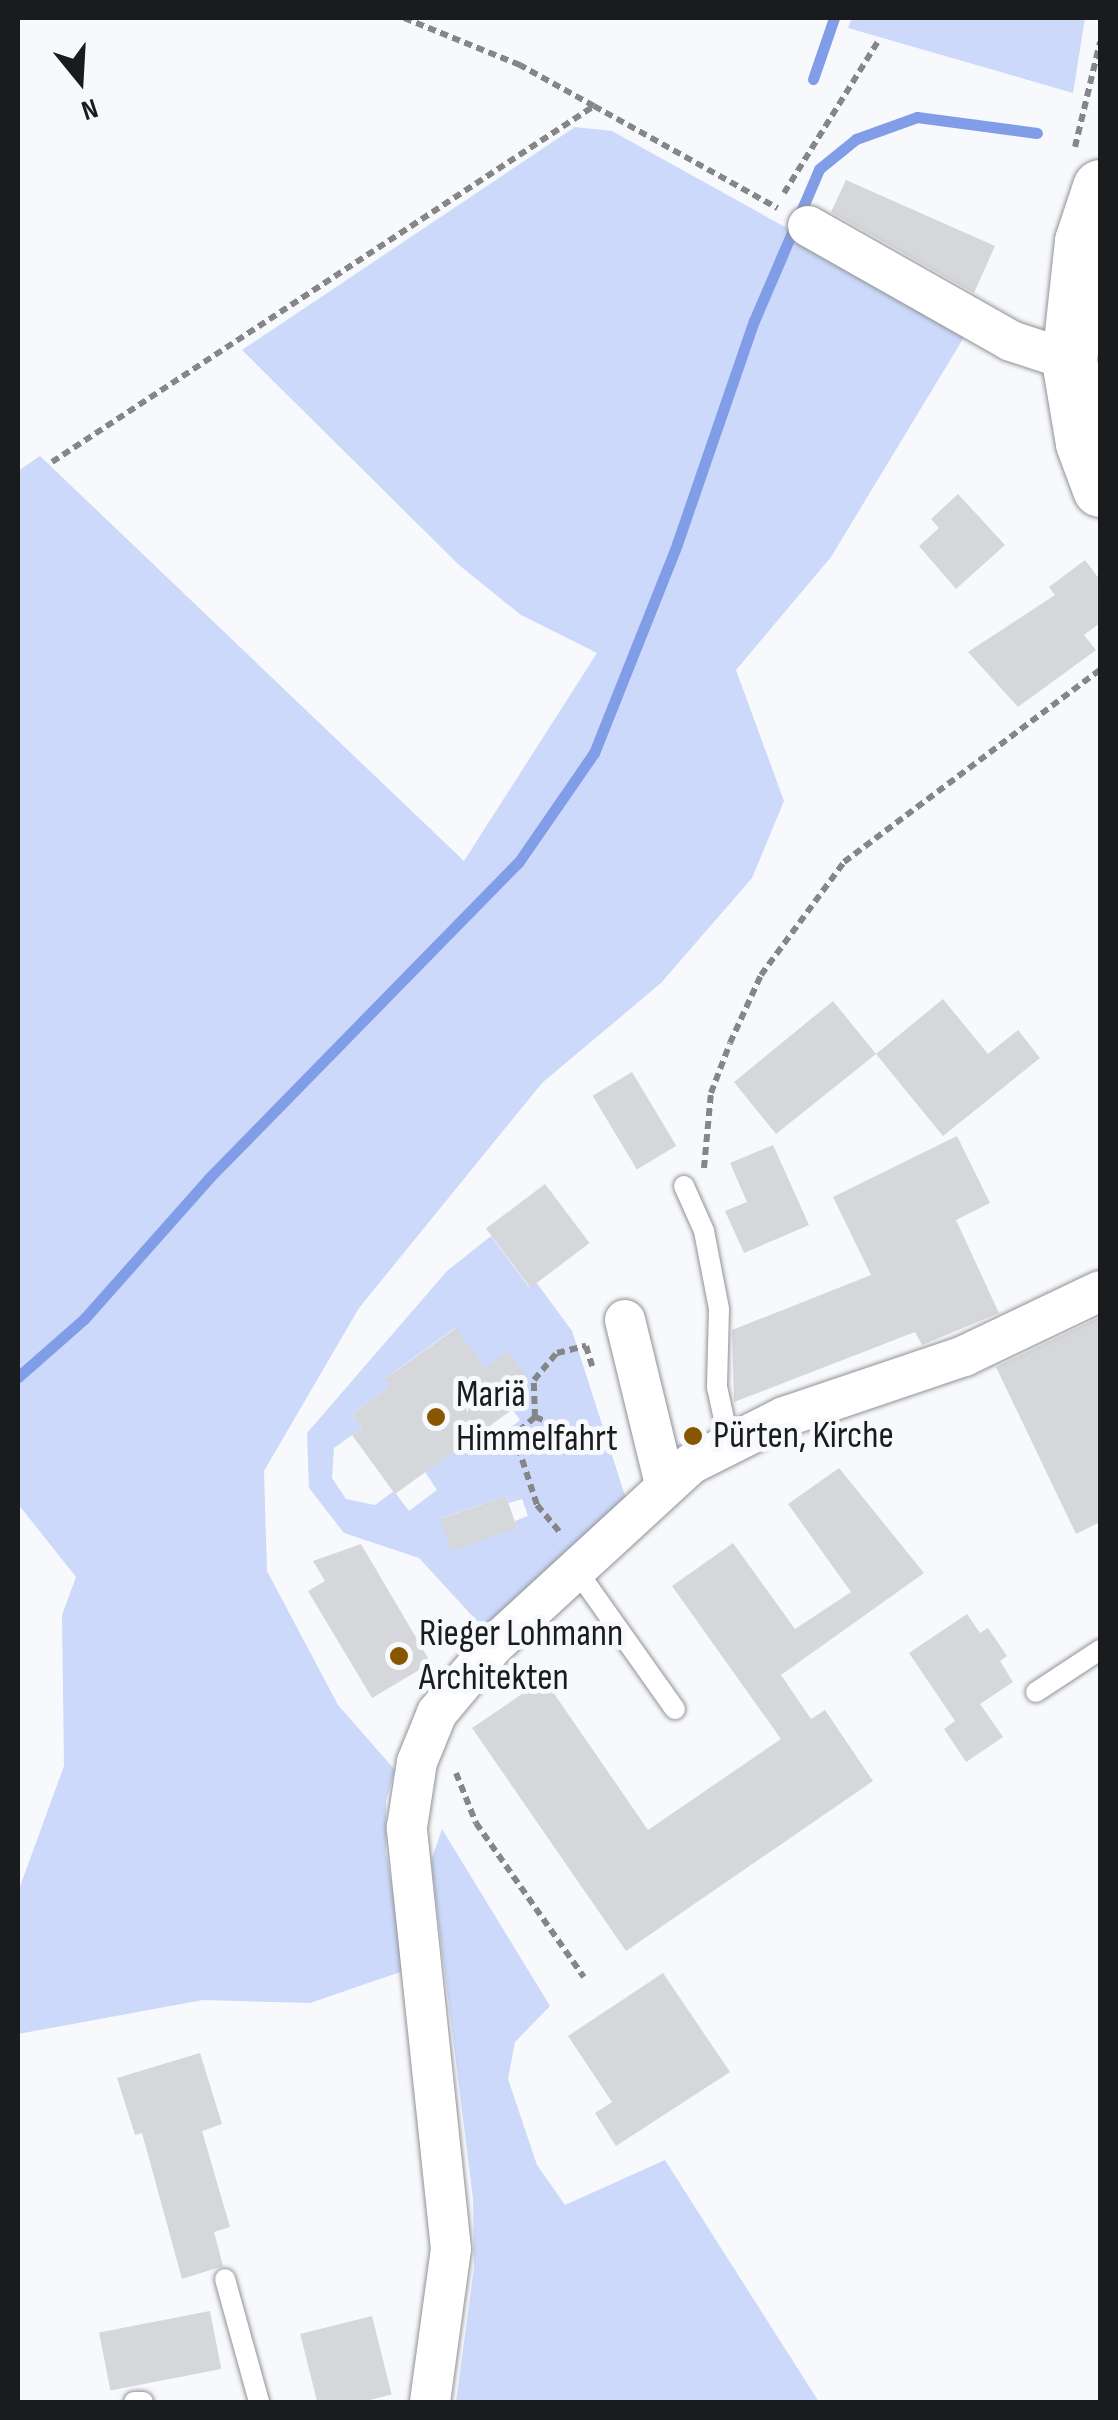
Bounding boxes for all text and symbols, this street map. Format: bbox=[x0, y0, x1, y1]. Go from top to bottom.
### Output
north arrow bbox=[30, 30, 130, 130]
text: N bbox=[77, 91, 102, 127]
place label: Mariä Himmelfahrt bbox=[456, 1372, 618, 1462]
marker: Mariä Himmelfahrt bbox=[425, 1406, 447, 1428]
place label: Pürten, Kirche bbox=[713, 1413, 894, 1459]
marker: Pürten, Kirche bbox=[682, 1425, 704, 1447]
place label: Rieger Lohmann Architekten bbox=[419, 1611, 623, 1700]
marker: Rieger Lohmann Architekten bbox=[388, 1645, 410, 1667]

